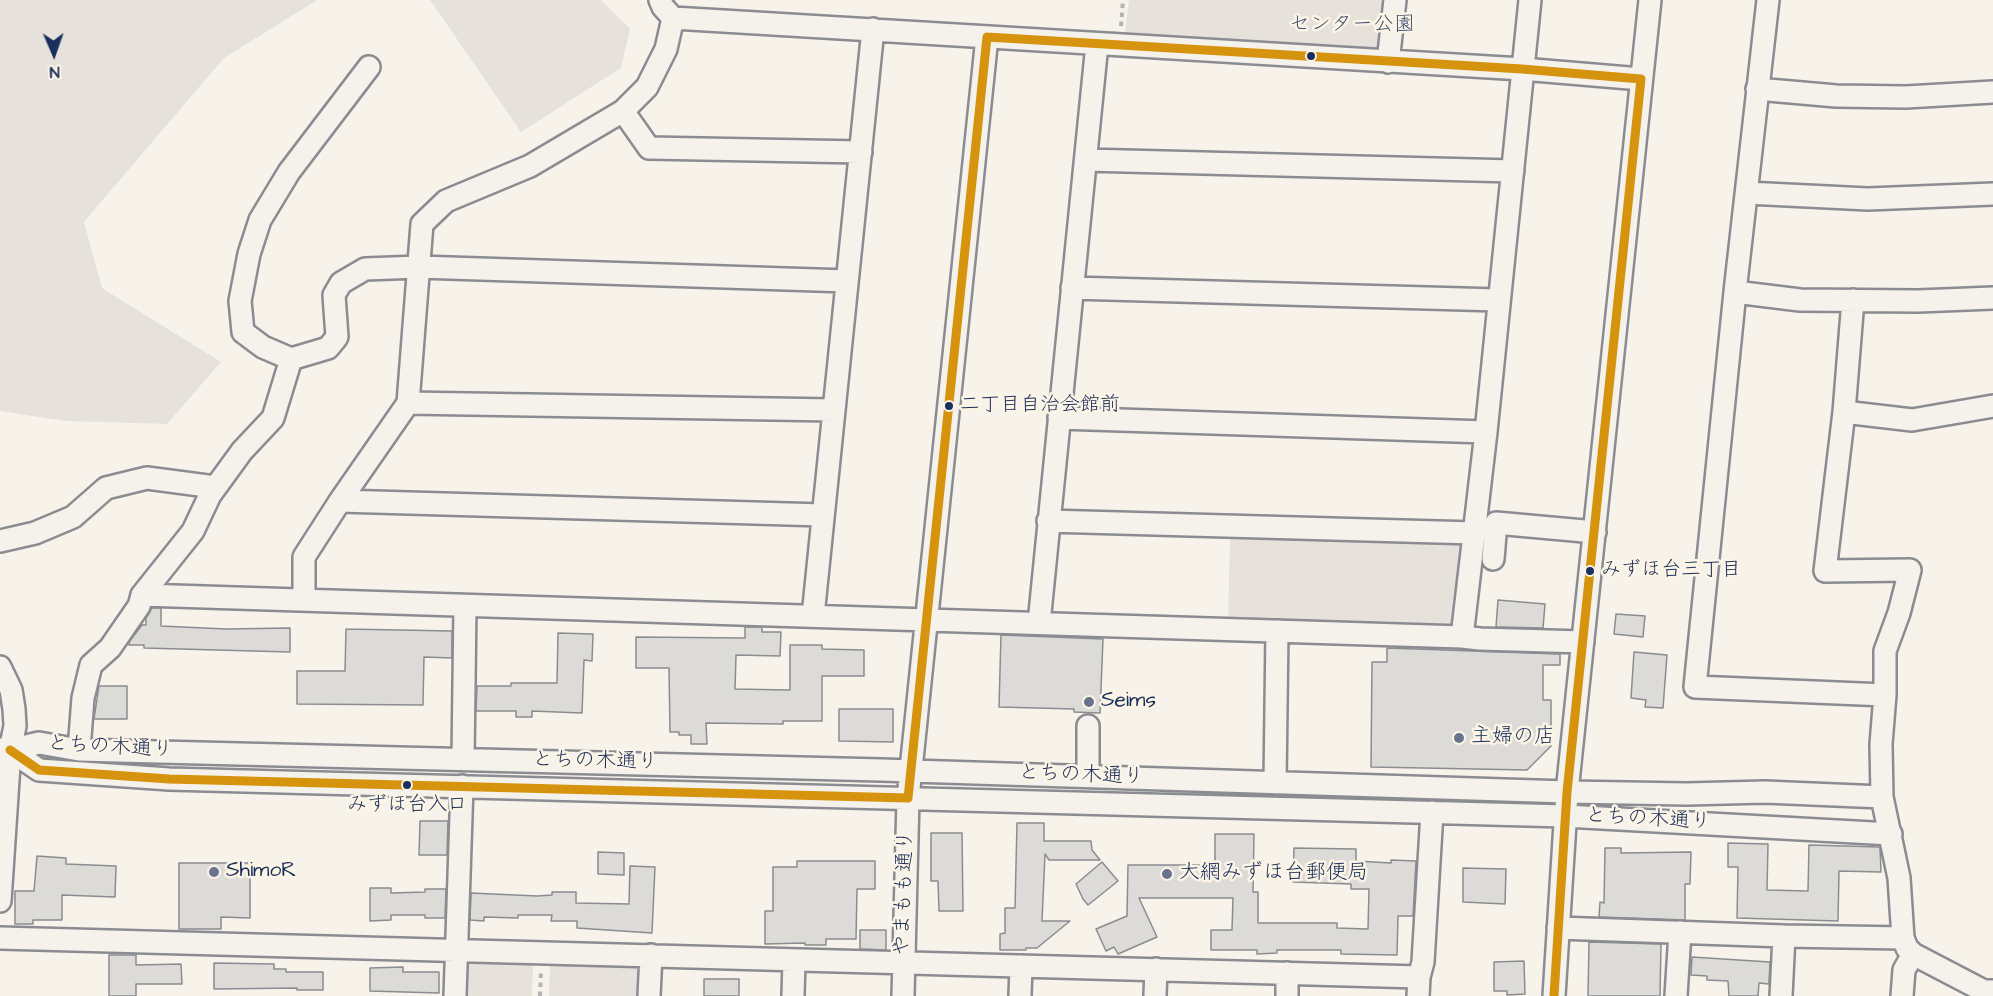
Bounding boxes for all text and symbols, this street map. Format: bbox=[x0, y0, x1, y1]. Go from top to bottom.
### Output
park label: センター公園 bbox=[1289, 13, 1415, 39]
north arrow bbox=[24, 24, 84, 84]
unlabelled marker bbox=[1305, 50, 1317, 62]
text: N bbox=[49, 61, 60, 83]
place label: 二丁目自治会館前 bbox=[960, 394, 1120, 418]
marker: 二丁目自治会館前 bbox=[943, 400, 955, 412]
place label: みずほ台三丁目 bbox=[1601, 559, 1741, 583]
marker: みずほ台三丁目 bbox=[1584, 565, 1596, 577]
place label: Seims bbox=[1101, 689, 1156, 715]
marker: Seims bbox=[1082, 695, 1096, 709]
place label: 主婦の店 bbox=[1471, 725, 1555, 751]
marker: 主婦の店 bbox=[1452, 731, 1466, 745]
street label: とちの木通り bbox=[46, 732, 174, 764]
street label: とちの木通り bbox=[532, 748, 658, 776]
street label: とちの木通り bbox=[1018, 761, 1144, 791]
marker: みずほ台入口 bbox=[401, 779, 413, 791]
place label: みずほ台入口 bbox=[347, 794, 467, 818]
street label: とちの木通り bbox=[1584, 804, 1712, 836]
street label: やまもも通り bbox=[890, 830, 920, 956]
place label: ShimoR bbox=[226, 859, 296, 885]
place label: 大網みずほ台郵便局 bbox=[1179, 861, 1368, 887]
marker: ShimoR bbox=[207, 865, 221, 879]
marker: 大網みずほ台郵便局 bbox=[1160, 867, 1174, 881]

